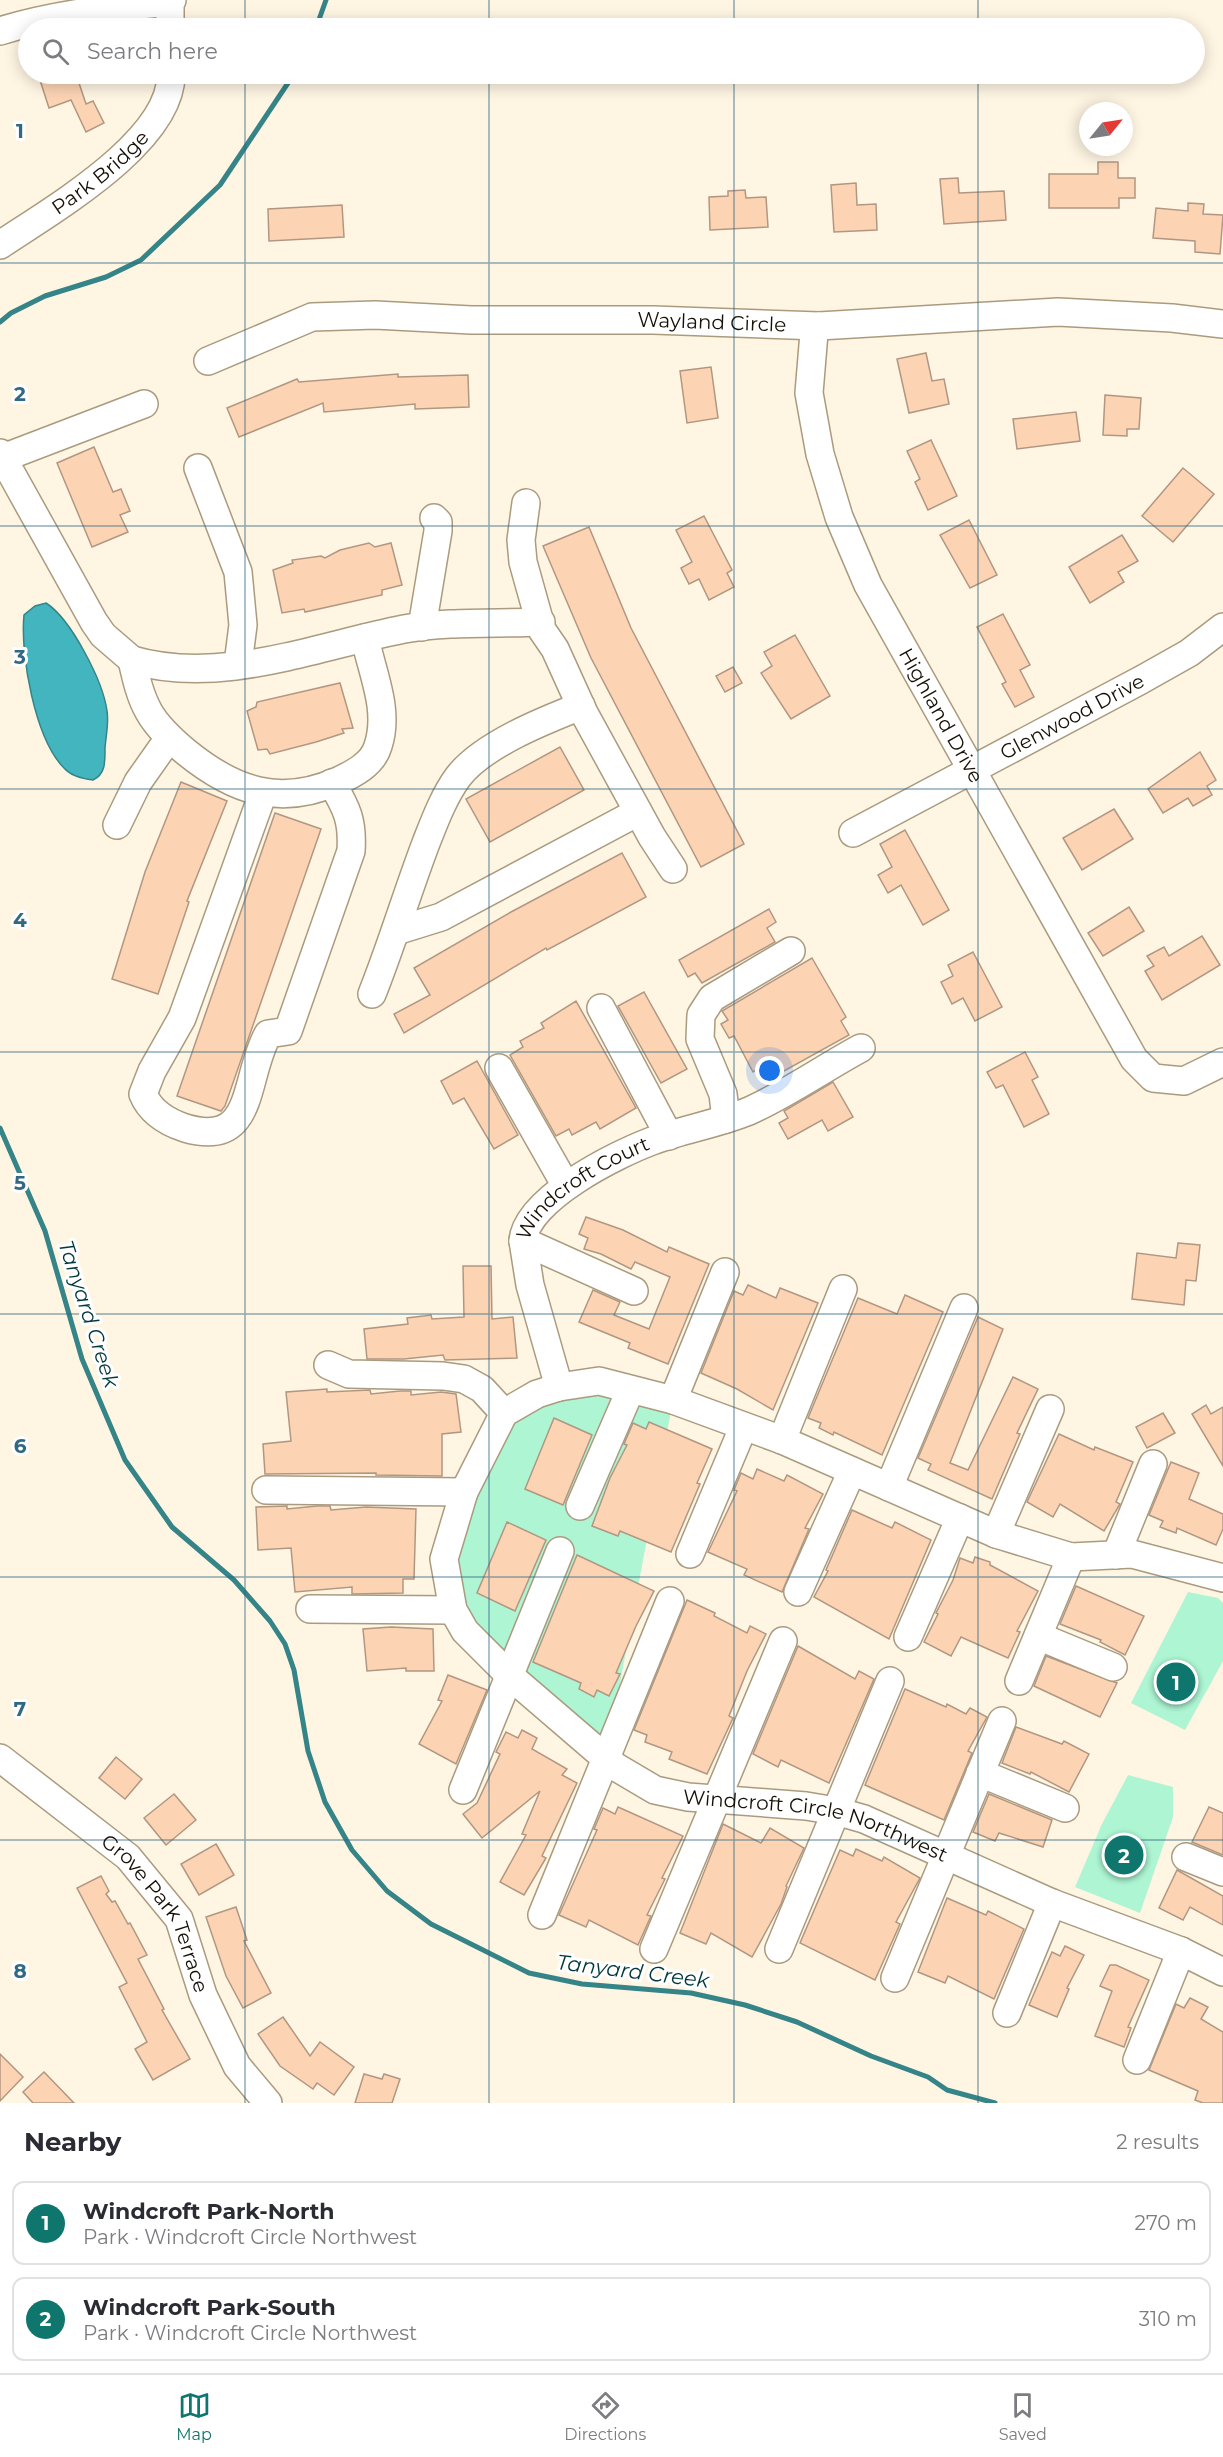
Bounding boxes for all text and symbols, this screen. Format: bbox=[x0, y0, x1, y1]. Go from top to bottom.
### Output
search box bbox=[18, 18, 1205, 84]
icon: search bbox=[39, 35, 72, 68]
text: Search here bbox=[87, 38, 218, 65]
north arrow bbox=[1079, 102, 1133, 156]
text: 1 bbox=[16, 119, 24, 143]
street label: Park Bridge bbox=[47, 126, 154, 220]
street label: Wayland Circle bbox=[637, 308, 787, 337]
text: 2 bbox=[14, 382, 26, 406]
street label: Highland Drive bbox=[894, 644, 989, 787]
text: 3 bbox=[13, 645, 26, 669]
street label: Glenwood Drive bbox=[996, 669, 1148, 765]
text: 4 bbox=[13, 908, 27, 932]
your location bbox=[755, 1056, 784, 1085]
street label: Windcroft Court bbox=[511, 1131, 653, 1243]
text: 5 bbox=[14, 1171, 26, 1195]
water label: Tanyard Creek bbox=[53, 1237, 125, 1392]
text: 6 bbox=[14, 1434, 27, 1458]
pin: 1 bbox=[1156, 1660, 1196, 1704]
text: 7 bbox=[14, 1697, 26, 1721]
street label: Windcroft Circle Northwest bbox=[682, 1785, 951, 1867]
street label: Grove Park Terrace bbox=[97, 1829, 213, 1995]
pin: 2 bbox=[1104, 1832, 1144, 1878]
water label: Tanyard Creek bbox=[555, 1949, 712, 1993]
text: 8 bbox=[13, 1959, 27, 1983]
text: Nearby bbox=[24, 2126, 121, 2158]
text: 2 results bbox=[1116, 2130, 1199, 2154]
text: Windcroft Park-North bbox=[83, 2198, 334, 2225]
text: 1 bbox=[42, 2211, 49, 2235]
text: 270 m bbox=[1135, 2211, 1197, 2235]
text: Park · Windcroft Circle Northwest bbox=[83, 2225, 417, 2249]
text: Windcroft Park-South bbox=[83, 2294, 336, 2321]
text: 2 bbox=[40, 2307, 51, 2331]
text: 310 m bbox=[1139, 2307, 1197, 2331]
text: Park · Windcroft Circle Northwest bbox=[83, 2321, 417, 2345]
tab: Map bbox=[176, 2389, 212, 2444]
tab: Directions bbox=[564, 2389, 646, 2444]
tab: Saved bbox=[999, 2389, 1047, 2444]

